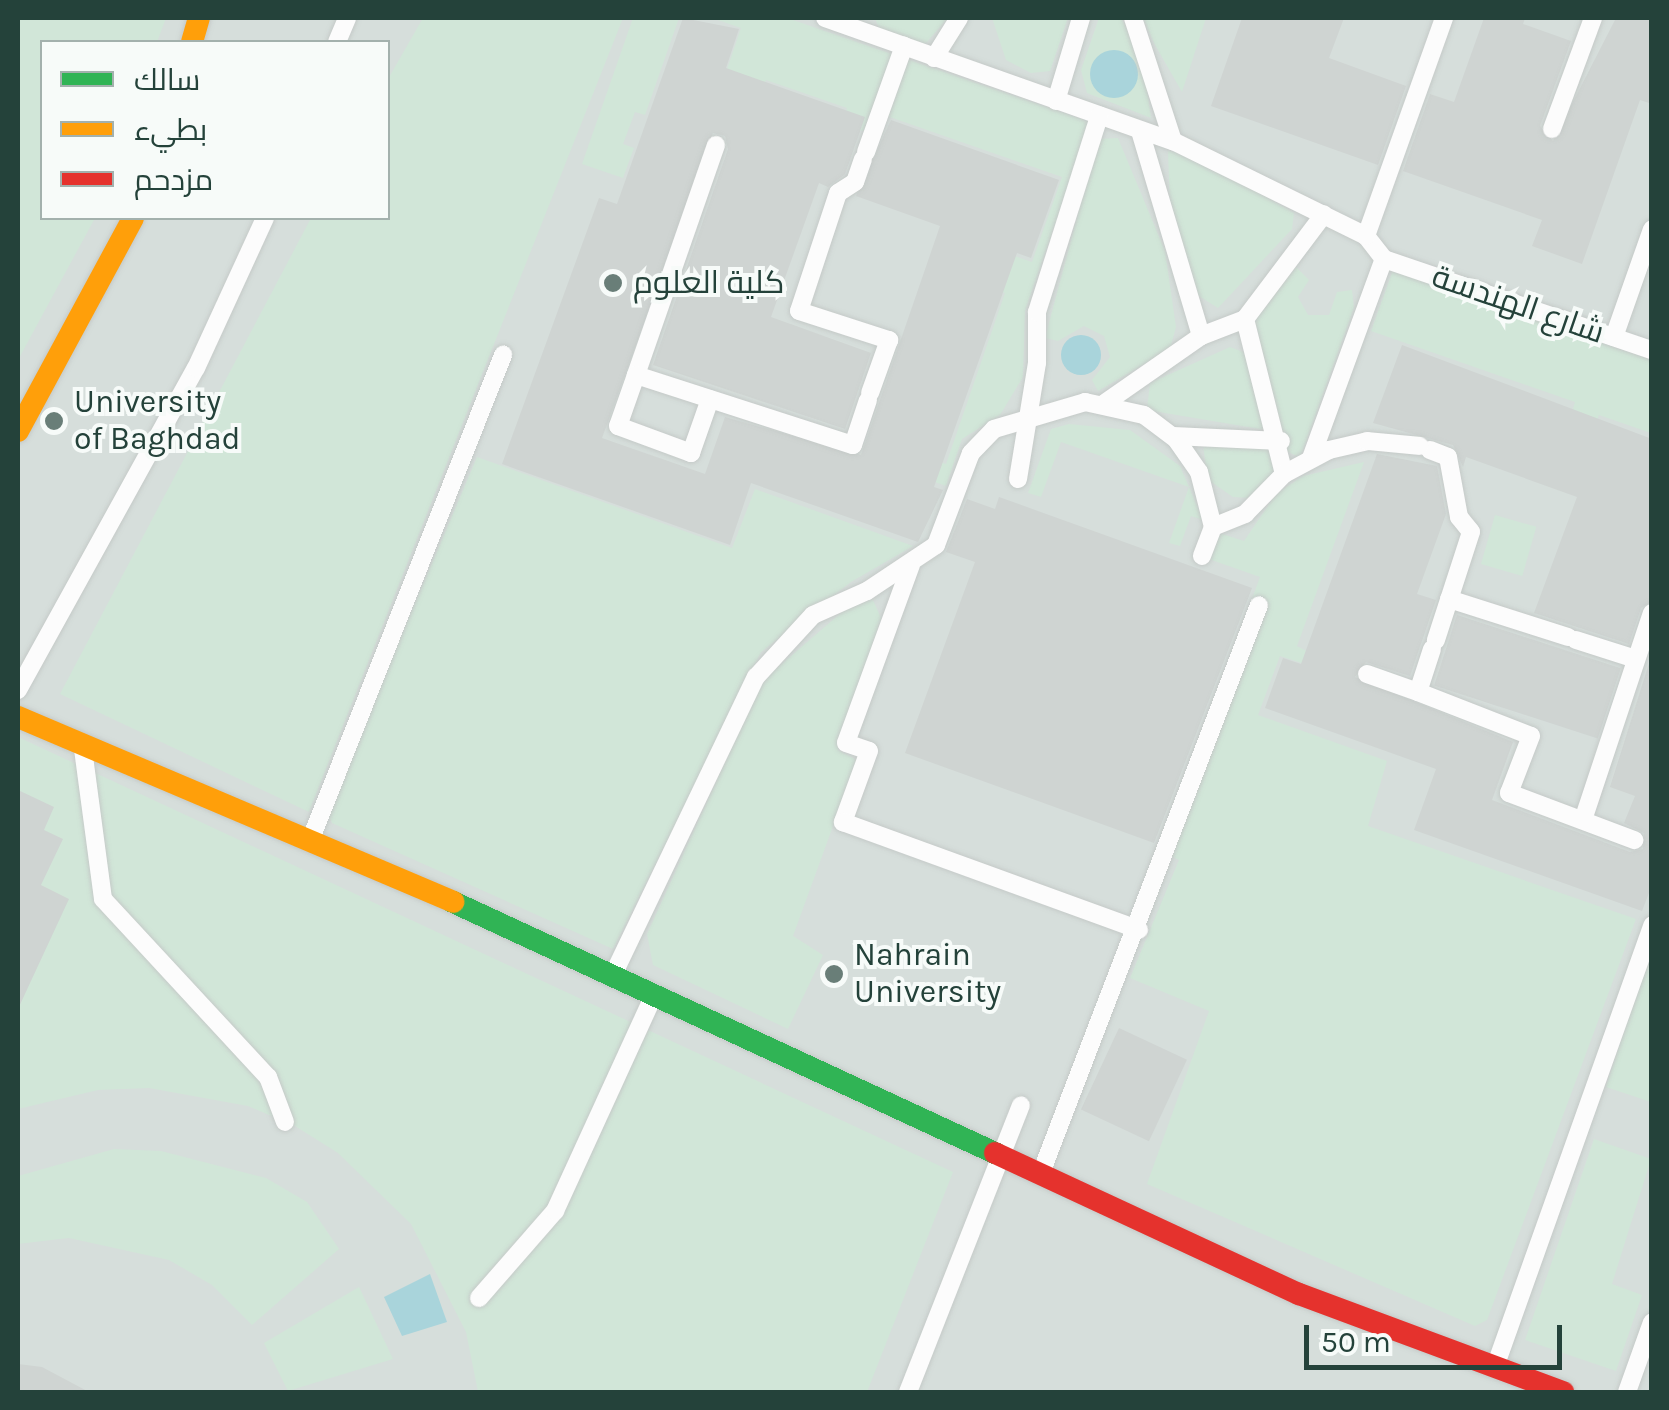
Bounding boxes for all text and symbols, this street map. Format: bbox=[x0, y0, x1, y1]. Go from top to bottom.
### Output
legend bbox=[40, 40, 390, 220]
text: سالك bbox=[134, 62, 200, 98]
text: بطيء bbox=[134, 112, 207, 148]
text: مزدحم bbox=[134, 162, 213, 198]
street label: شارع الهندسة bbox=[1427, 258, 1609, 352]
place label: كلية العلوم bbox=[633, 264, 784, 302]
marker: كلية العلوم bbox=[602, 272, 624, 294]
place label: University of Baghdad bbox=[74, 384, 240, 459]
marker: University of Baghdad bbox=[43, 410, 65, 432]
place label: Nahrain University bbox=[854, 937, 1001, 1012]
marker: Nahrain University bbox=[823, 963, 845, 985]
scale bar bbox=[1309, 1305, 1566, 1367]
text: 50 m bbox=[1321, 1324, 1391, 1360]

